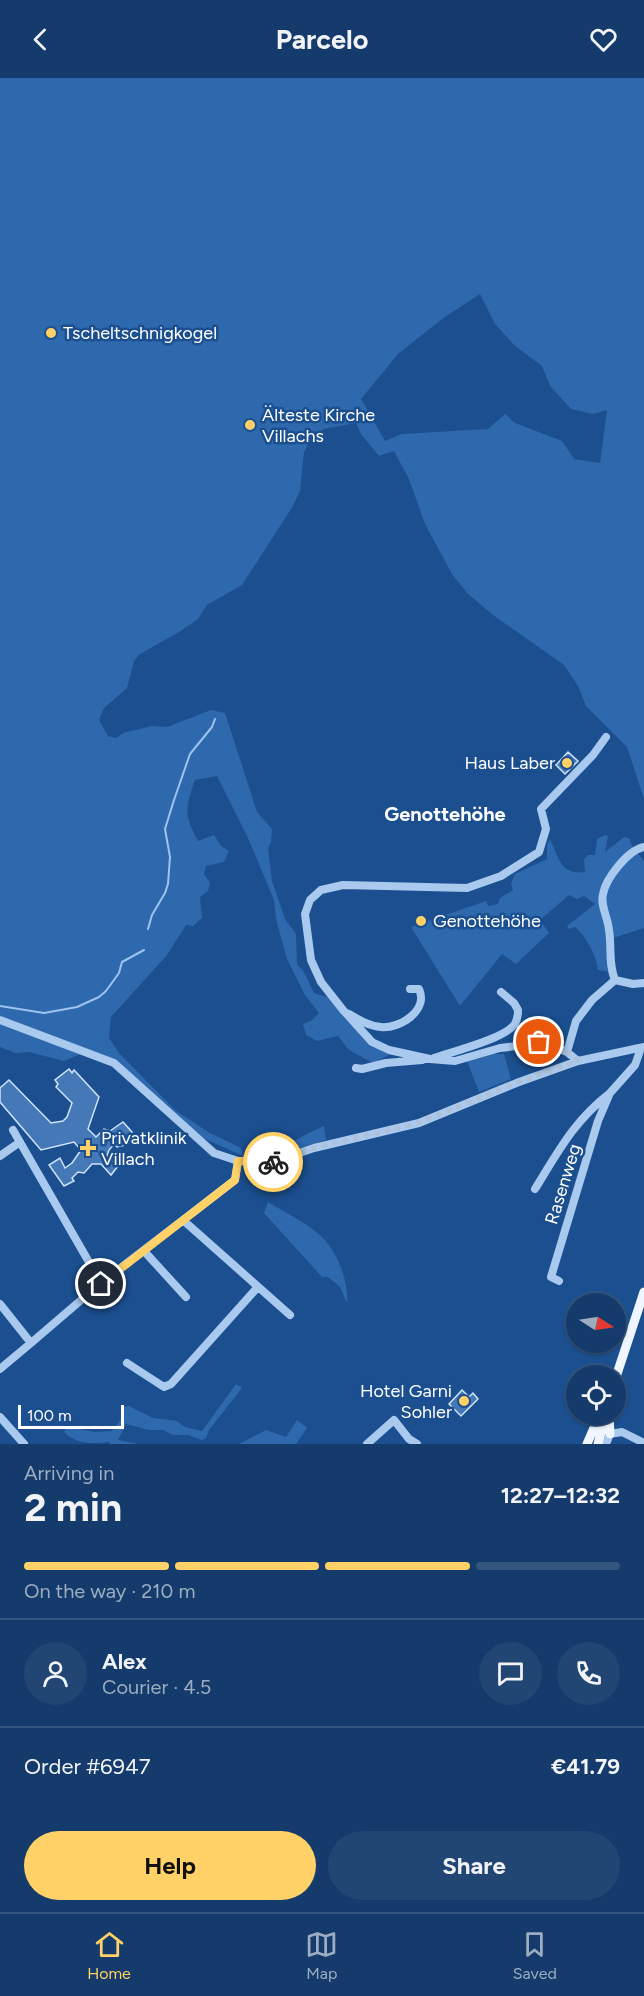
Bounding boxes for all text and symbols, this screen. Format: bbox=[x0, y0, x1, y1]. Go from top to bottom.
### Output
icon: back bbox=[24, 23, 57, 56]
text: Parcelo bbox=[276, 23, 368, 56]
icon: heart bbox=[587, 23, 620, 56]
place label: Tscheltschnigkogel bbox=[63, 322, 217, 344]
marker: Tscheltschnigkogel bbox=[44, 326, 58, 340]
place label: Älteste Kirche Villachs bbox=[262, 404, 375, 447]
marker: Älteste Kirche Villachs bbox=[243, 418, 257, 432]
place label: Haus Laber bbox=[464, 752, 555, 774]
marker: Haus Laber bbox=[560, 756, 574, 770]
district label: Genottehöhe bbox=[384, 802, 506, 826]
place label: Genottehöhe bbox=[433, 910, 541, 932]
marker: Genottehöhe bbox=[414, 914, 428, 928]
pin bbox=[513, 1016, 564, 1067]
icon: bag bbox=[522, 1025, 555, 1058]
place label: Privatklinik Villach bbox=[101, 1127, 187, 1170]
courier bbox=[243, 1132, 303, 1192]
marker: Privatklinik Villach bbox=[79, 1139, 97, 1157]
street label: Rasenweg bbox=[540, 1141, 586, 1227]
icon: bike bbox=[257, 1146, 290, 1179]
pin bbox=[75, 1258, 126, 1309]
icon: home bbox=[84, 1267, 117, 1300]
north arrow bbox=[566, 1293, 626, 1353]
map controls bbox=[566, 1293, 626, 1425]
button: locate bbox=[566, 1365, 626, 1425]
place label: Hotel Garni Sohler bbox=[360, 1380, 452, 1423]
marker: Hotel Garni Sohler bbox=[457, 1394, 471, 1408]
scale bar bbox=[18, 1402, 124, 1430]
text: 100 m bbox=[27, 1406, 72, 1425]
text: Arriving in bbox=[24, 1461, 114, 1485]
text: 12:27–12:32 bbox=[501, 1482, 620, 1509]
text: 2 min bbox=[24, 1484, 122, 1531]
text: On the way · 210 m bbox=[24, 1579, 195, 1603]
button: person bbox=[24, 1642, 87, 1705]
button: chat bbox=[479, 1642, 542, 1705]
button: phone bbox=[557, 1642, 620, 1705]
text: Alex bbox=[102, 1648, 147, 1675]
text: Courier · 4.5 bbox=[102, 1675, 211, 1699]
text: Order #6947 bbox=[24, 1753, 151, 1780]
text: €41.79 bbox=[551, 1753, 620, 1780]
button: Help bbox=[24, 1831, 316, 1900]
button: Share bbox=[328, 1831, 620, 1900]
tab: Home bbox=[87, 1928, 131, 1983]
tab: Map bbox=[305, 1928, 338, 1983]
tab: Saved bbox=[513, 1928, 557, 1983]

